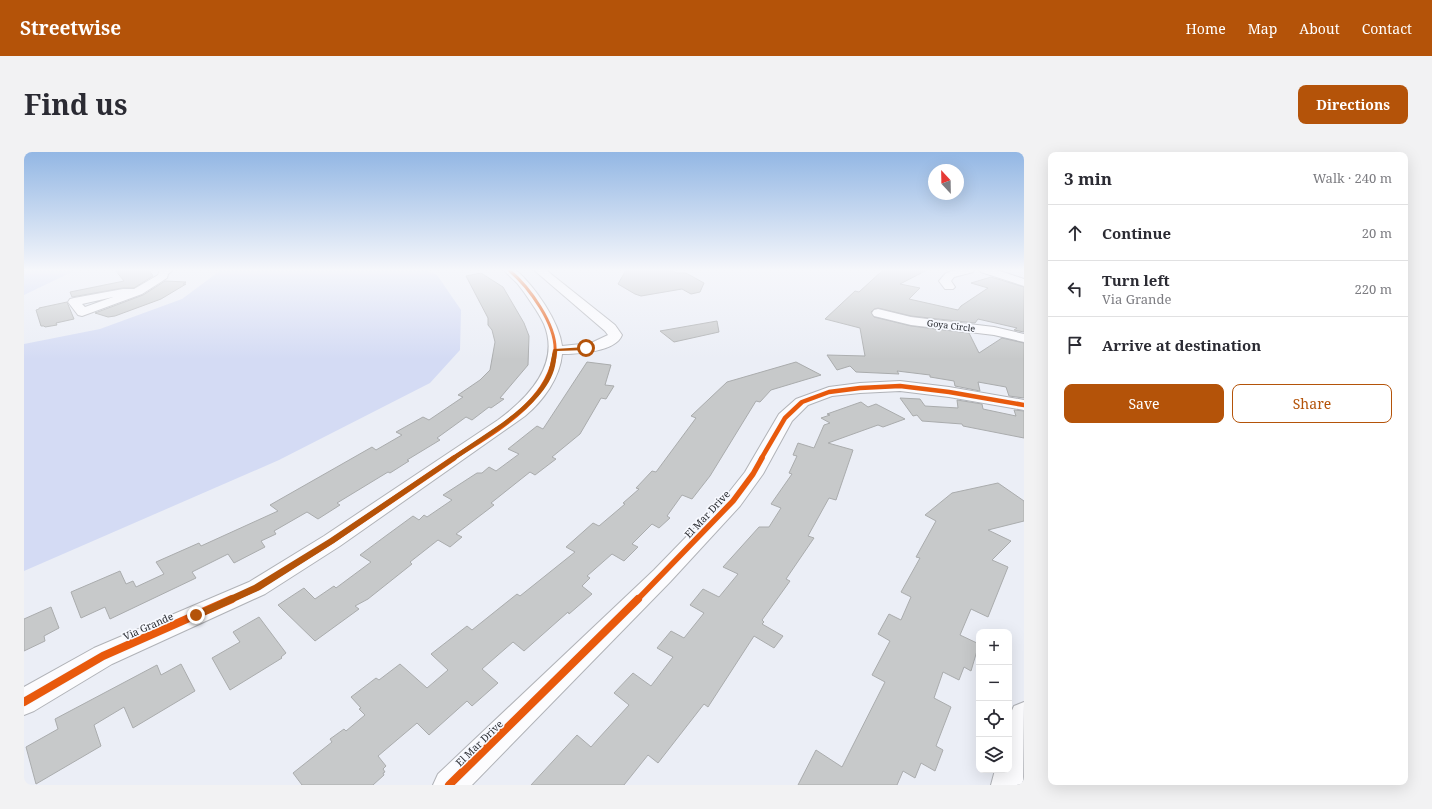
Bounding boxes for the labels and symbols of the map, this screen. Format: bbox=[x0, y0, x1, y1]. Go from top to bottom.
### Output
north arrow bbox=[928, 164, 964, 200]
street label: Goya Circle bbox=[926, 316, 976, 335]
route start bbox=[577, 339, 595, 357]
street label: El Mar Drive bbox=[681, 487, 733, 541]
route end bbox=[187, 606, 205, 624]
street label: Via Grande bbox=[121, 609, 175, 643]
street label: El Mar Drive bbox=[452, 717, 506, 769]

